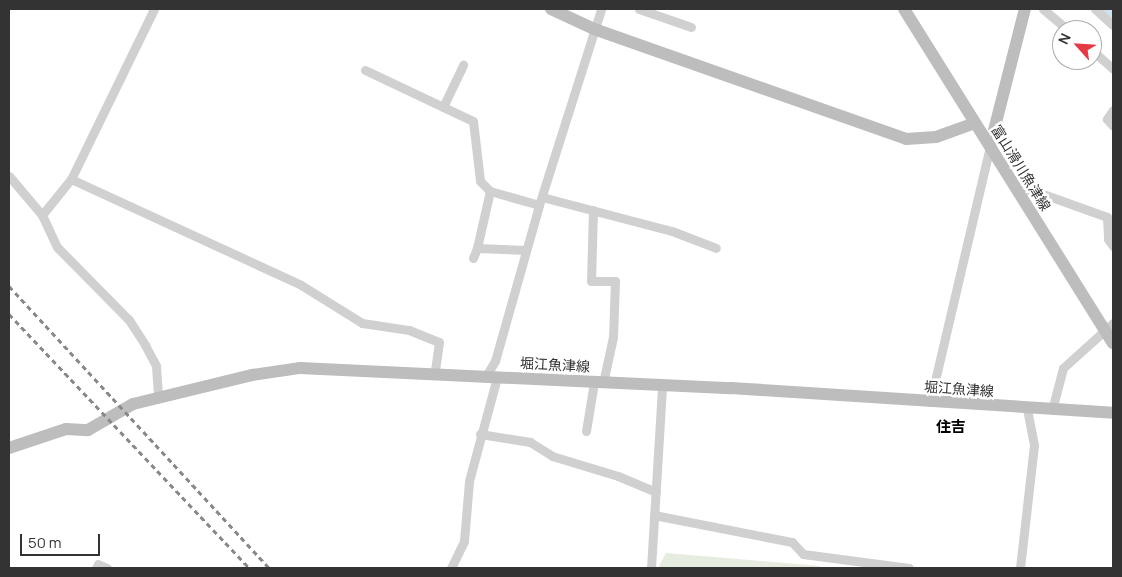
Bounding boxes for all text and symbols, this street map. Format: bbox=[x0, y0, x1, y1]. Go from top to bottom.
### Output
north arrow bbox=[1052, 20, 1102, 70]
text: N bbox=[1053, 30, 1075, 47]
street label: 富山滑川魚津線 bbox=[988, 122, 1054, 214]
street label: 堀江魚津線 bbox=[520, 355, 590, 375]
street label: 堀江魚津線 bbox=[923, 378, 995, 400]
district label: 住吉 bbox=[936, 418, 966, 436]
scale bar bbox=[22, 524, 102, 556]
text: 50 m bbox=[28, 532, 62, 553]

